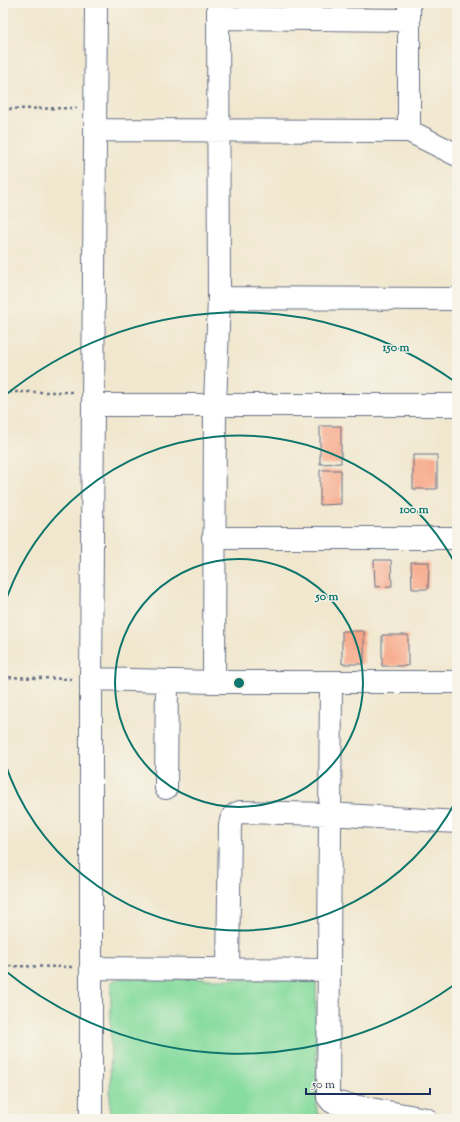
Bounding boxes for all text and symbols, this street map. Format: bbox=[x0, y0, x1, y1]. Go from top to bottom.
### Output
text: 150 m bbox=[381, 339, 410, 357]
text: 100 m bbox=[398, 501, 429, 519]
text: 50 m bbox=[315, 588, 339, 606]
centre of rings bbox=[232, 676, 246, 690]
scale bar bbox=[306, 1070, 430, 1096]
text: 50 m bbox=[311, 1076, 335, 1094]

